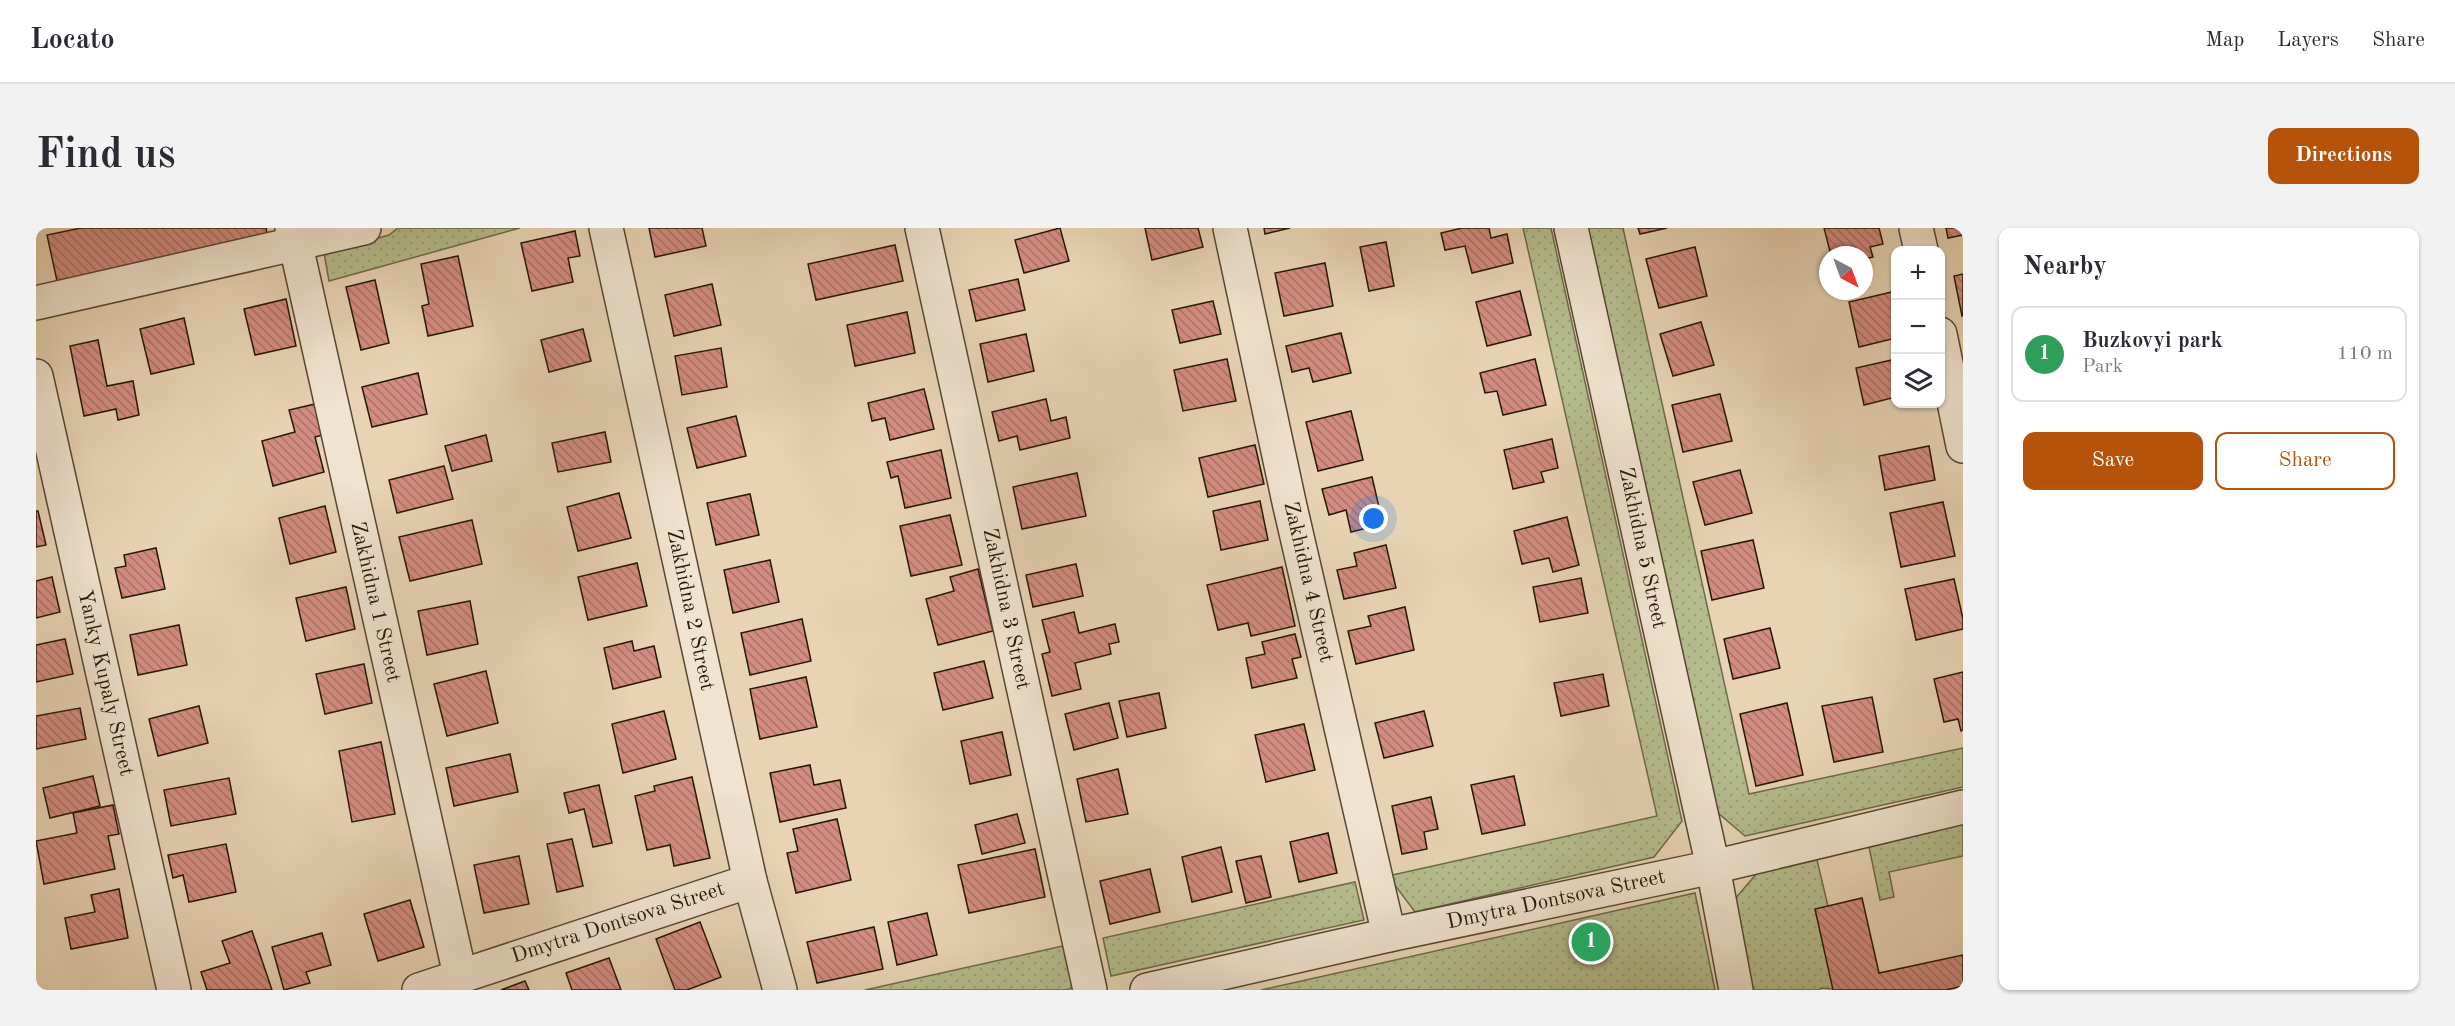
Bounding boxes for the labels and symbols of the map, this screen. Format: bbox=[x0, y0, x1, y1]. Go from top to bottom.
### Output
north arrow bbox=[1819, 246, 1873, 300]
street label: Zakhidna 5 Street bbox=[1615, 465, 1669, 631]
street label: Zakhidna 4 Street bbox=[1279, 500, 1337, 664]
your location bbox=[1359, 504, 1388, 533]
street label: Zakhidna 1 Street bbox=[346, 520, 404, 684]
street label: Zakhidna 3 Street bbox=[979, 526, 1033, 692]
street label: Zakhidna 2 Street bbox=[663, 527, 717, 693]
street label: Yanky Kupaly Street bbox=[73, 588, 137, 778]
street label: Dmytra Dontsova Street bbox=[1445, 867, 1667, 933]
street label: Dmytra Dontsova Street bbox=[509, 879, 727, 967]
pin: 1 bbox=[1572, 920, 1610, 964]

